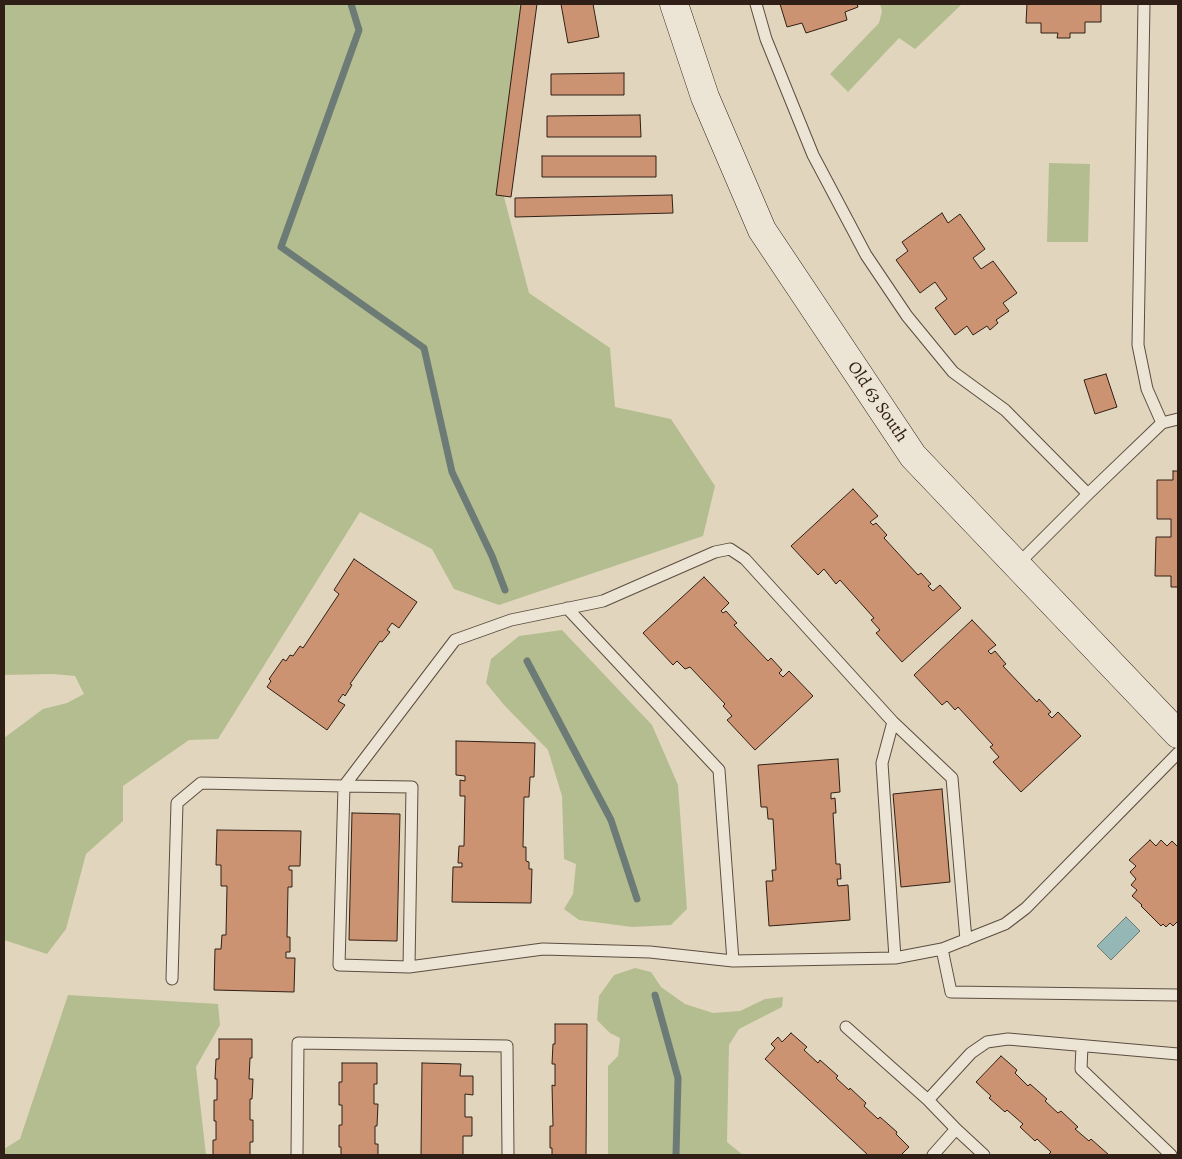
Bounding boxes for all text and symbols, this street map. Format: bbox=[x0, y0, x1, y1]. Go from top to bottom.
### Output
street label: Old 63 South bbox=[842, 357, 912, 447]

